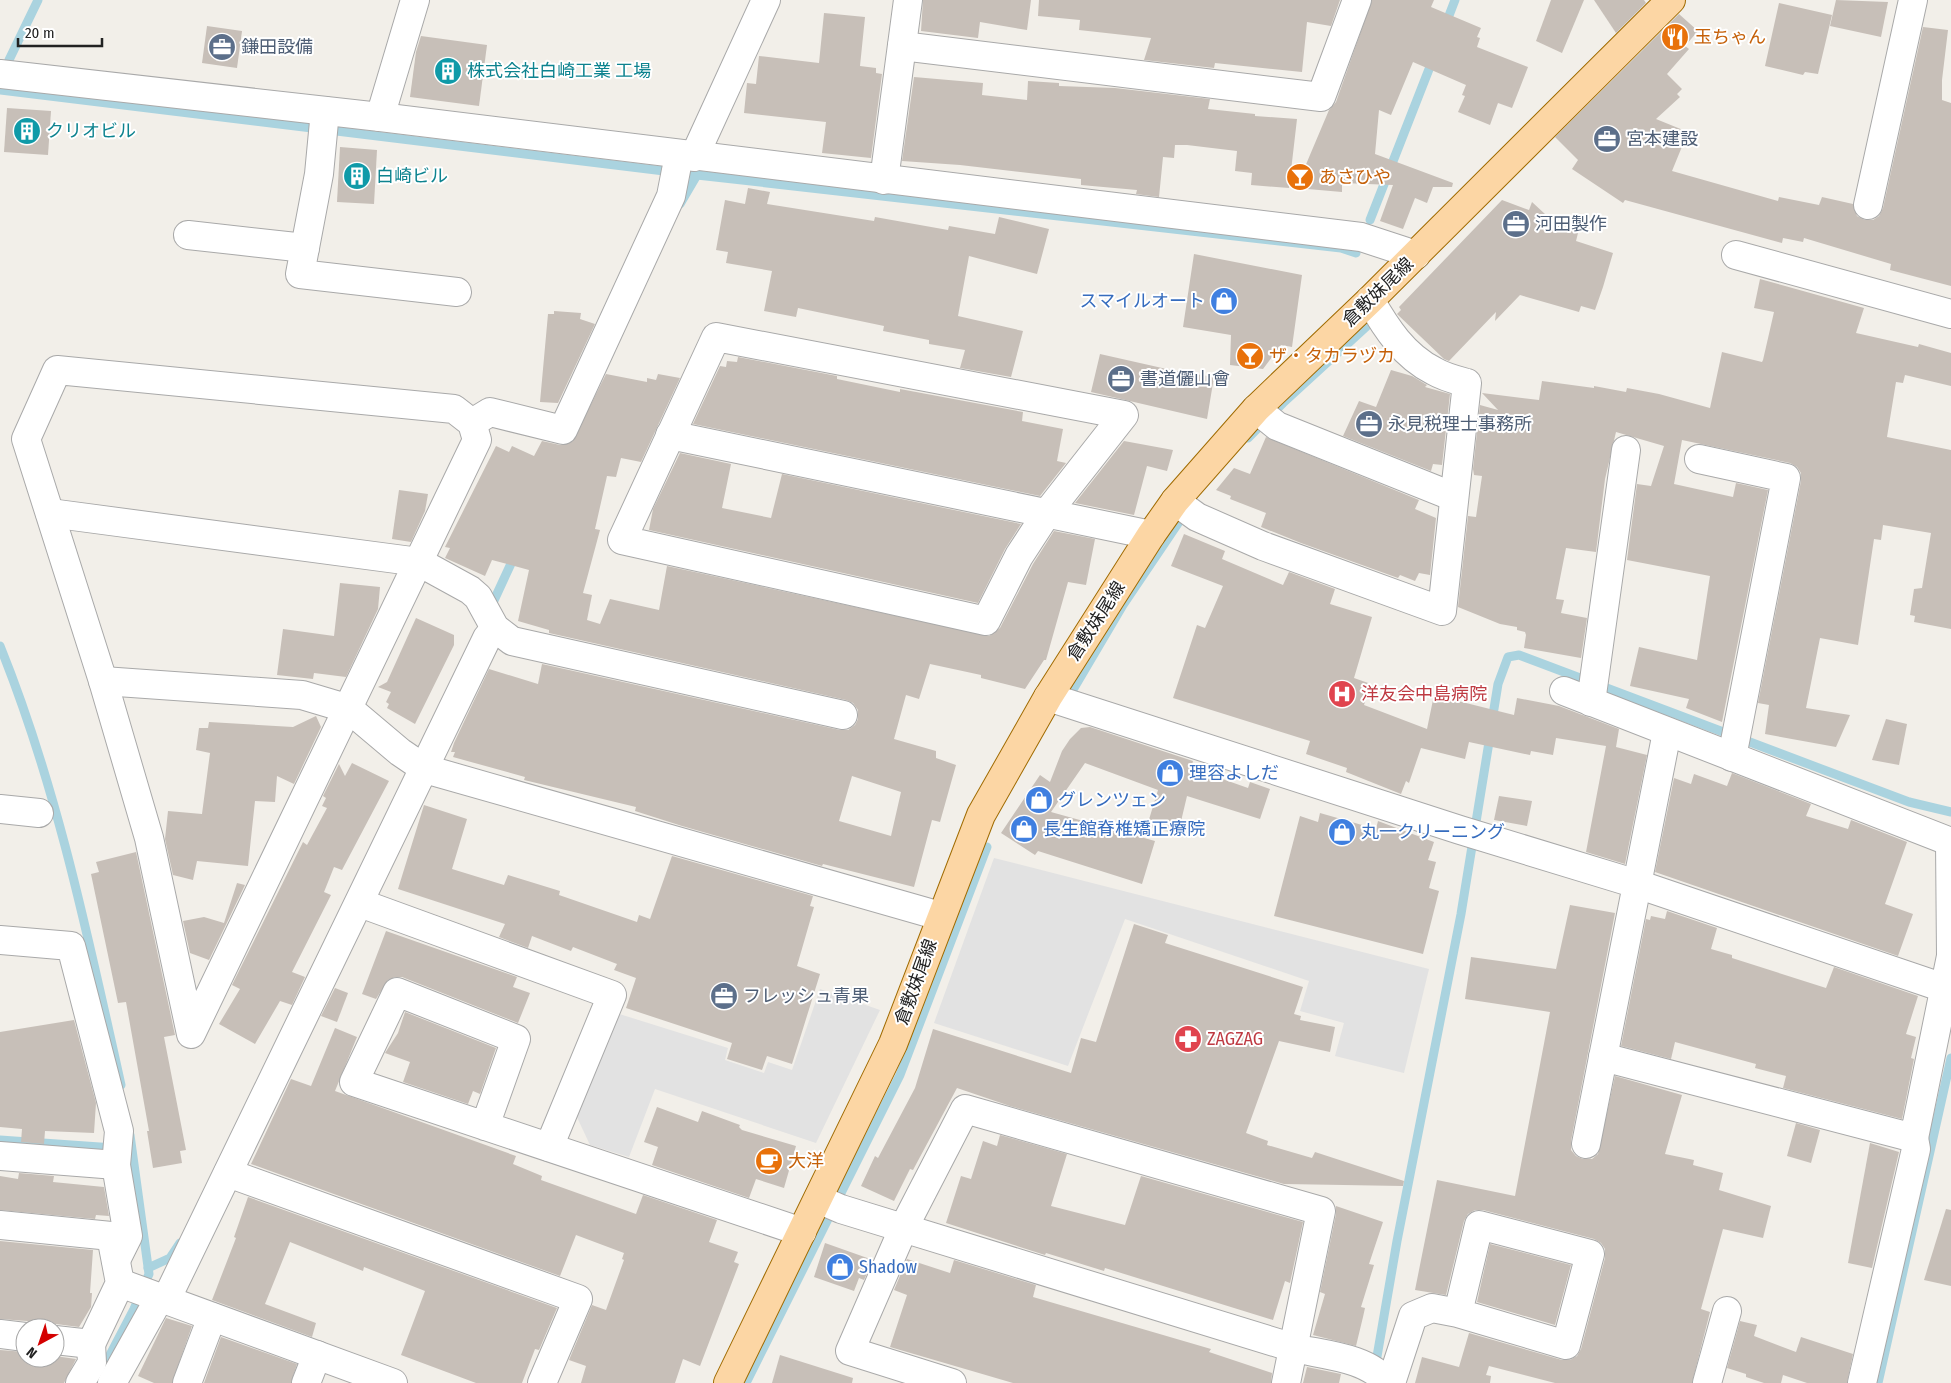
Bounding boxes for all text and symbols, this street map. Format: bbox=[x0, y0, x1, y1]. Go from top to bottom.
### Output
scale bar bbox=[18, 15, 101, 47]
restaurant icon: 玉ちゃん bbox=[1660, 22, 1690, 52]
text: 20 m bbox=[25, 24, 55, 42]
place label: 玉ちゃん bbox=[1694, 26, 1766, 48]
office icon: 鎌田設備 bbox=[207, 32, 237, 62]
place label: 鎌田設備 bbox=[241, 36, 313, 58]
building icon: 株式会社白崎工業 工場 bbox=[433, 56, 463, 86]
place label: 株式会社白崎工業 工場 bbox=[467, 60, 651, 82]
building icon: クリオビル bbox=[12, 116, 42, 146]
place label: クリオビル bbox=[46, 120, 136, 142]
office icon: 宮本建設 bbox=[1592, 124, 1622, 154]
place label: 宮本建設 bbox=[1626, 128, 1698, 150]
building icon: 白崎ビル bbox=[342, 161, 372, 191]
bar icon: あさひや bbox=[1285, 162, 1315, 192]
place label: 白崎ビル bbox=[376, 165, 448, 187]
place label: あさひや bbox=[1319, 166, 1391, 188]
office icon: 河田製作 bbox=[1501, 209, 1531, 239]
place label: 河田製作 bbox=[1535, 213, 1607, 235]
street label: 倉敷妹尾線 bbox=[1338, 253, 1418, 331]
shop icon: スマイルオート bbox=[1209, 286, 1239, 316]
place label: スマイルオート bbox=[1080, 290, 1205, 312]
bar icon: ザ・タカラヅカ bbox=[1235, 341, 1265, 371]
place label: ザ・タカラヅカ bbox=[1269, 345, 1395, 367]
office icon: 書道儷山會 bbox=[1106, 364, 1136, 394]
place label: 書道儷山會 bbox=[1140, 368, 1230, 390]
office icon: 永見税理士事務所 bbox=[1354, 409, 1384, 439]
place label: 永見税理士事務所 bbox=[1388, 413, 1532, 435]
street label: 倉敷妹尾線 bbox=[1062, 577, 1130, 665]
hospital icon: 洋友会中島病院 bbox=[1327, 679, 1357, 709]
place label: 洋友会中島病院 bbox=[1361, 683, 1487, 705]
shop icon: 理容よしだ bbox=[1155, 758, 1185, 788]
place label: 理容よしだ bbox=[1189, 762, 1279, 784]
shop icon: グレンツェン bbox=[1024, 785, 1054, 815]
place label: グレンツェン bbox=[1058, 789, 1166, 811]
shop icon: 長生館脊椎矯正療院 bbox=[1009, 814, 1039, 844]
shop icon: 丸一クリーニング bbox=[1327, 817, 1357, 847]
place label: 長生館脊椎矯正療院 bbox=[1043, 818, 1205, 840]
place label: 丸一クリーニング bbox=[1361, 821, 1505, 843]
street label: 倉敷妹尾線 bbox=[890, 936, 942, 1028]
office icon: フレッシュ青果 bbox=[709, 981, 739, 1011]
place label: フレッシュ青果 bbox=[743, 985, 869, 1007]
pharmacy icon: ZAGZAG bbox=[1173, 1024, 1203, 1054]
place label: ZAGZAG bbox=[1207, 1028, 1263, 1050]
cafe icon: 大洋 bbox=[754, 1146, 784, 1176]
place label: 大洋 bbox=[788, 1150, 824, 1172]
shop icon: Shadow bbox=[825, 1252, 855, 1282]
place label: Shadow bbox=[859, 1256, 917, 1278]
north arrow bbox=[15, 1318, 65, 1368]
text: N bbox=[23, 1343, 41, 1362]

